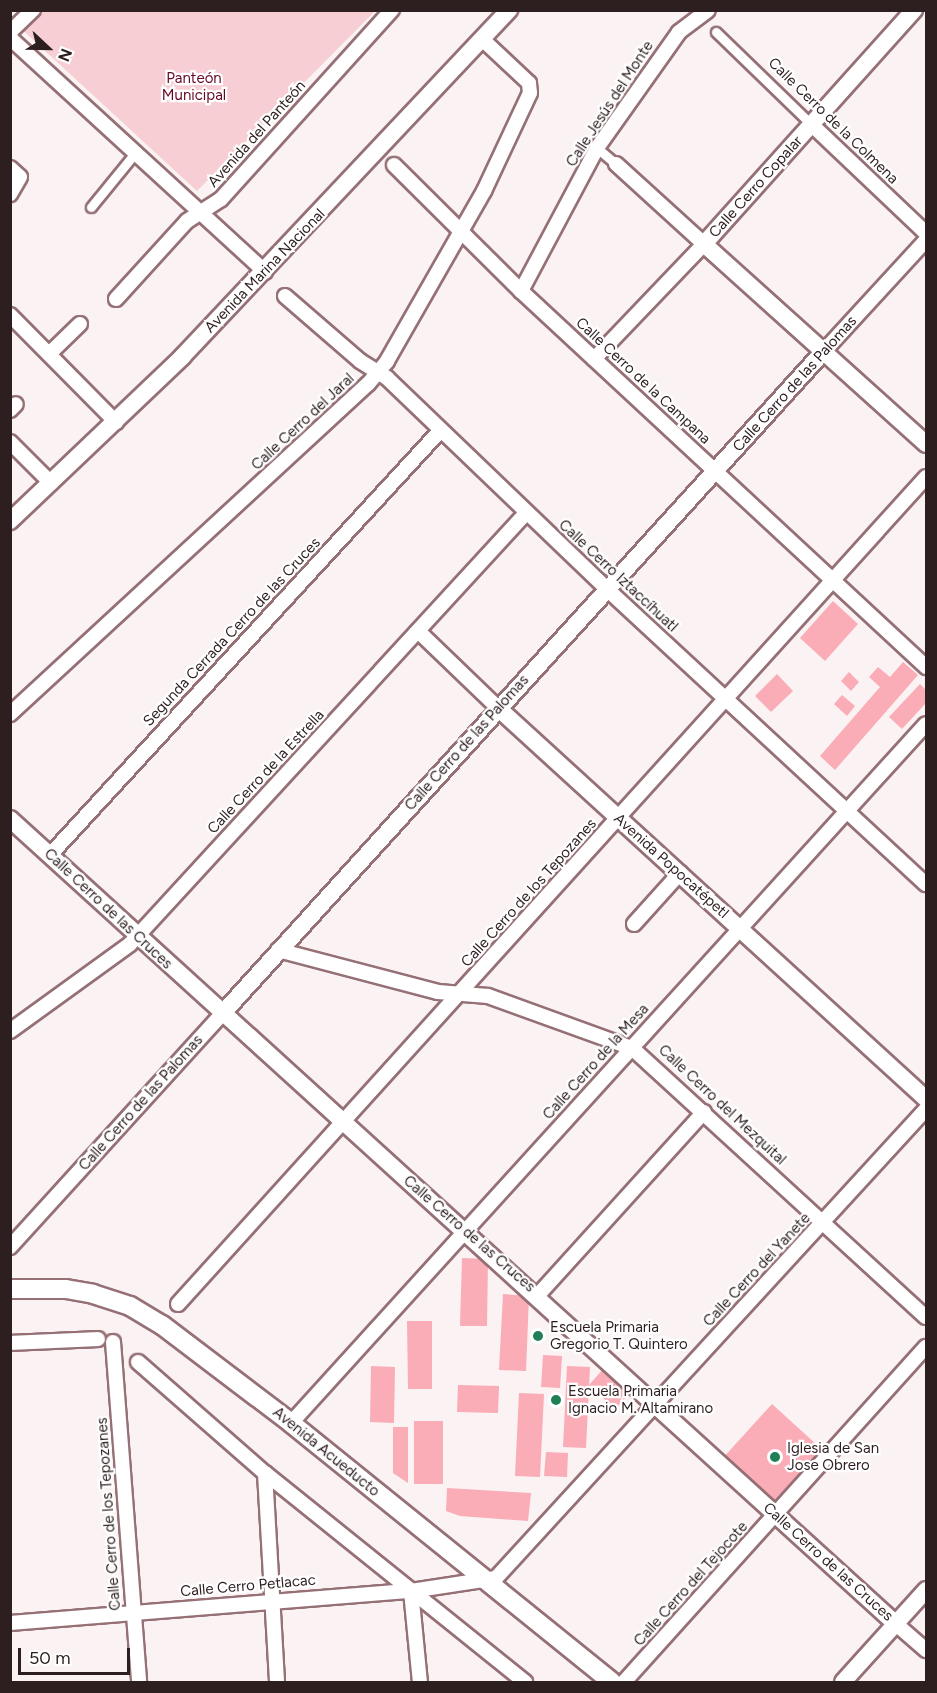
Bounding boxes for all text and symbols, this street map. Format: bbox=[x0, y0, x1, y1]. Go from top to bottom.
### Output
north arrow bbox=[18, 18, 78, 78]
street label: Calle Jesús del Monte bbox=[563, 38, 657, 170]
text: N bbox=[54, 46, 76, 64]
street label: Calle Cerro de la Colmena bbox=[764, 54, 902, 188]
park label: Panteón Municipal bbox=[162, 69, 226, 104]
street label: Avenida del Panteón bbox=[204, 77, 310, 191]
street label: Calle Cerro Copalar bbox=[706, 132, 806, 242]
street label: Avenida Marina Nacional bbox=[201, 205, 329, 337]
street label: Calle Cerro de las Palomas bbox=[729, 312, 861, 456]
street label: Calle Cerro de la Campana bbox=[572, 314, 714, 448]
street label: Calle Cerro del Jaral bbox=[248, 370, 358, 474]
street label: Calle Cerro Iztaccíhuatl bbox=[555, 516, 681, 636]
street label: Segunda Cerrada Cerro de las Cruces bbox=[140, 534, 324, 730]
street label: Calle Cerro de las Palomas bbox=[401, 671, 533, 815]
street label: Calle Cerro de la Estrella bbox=[204, 706, 328, 838]
street label: Avenida Popocatépetl bbox=[610, 810, 732, 922]
street label: Calle Cerro de los Tepozanes bbox=[458, 815, 600, 971]
street label: Calle Cerro de las Cruces bbox=[40, 845, 176, 973]
street label: Calle Cerro de la Mesa bbox=[539, 1000, 653, 1124]
street label: Calle Cerro de las Palomas bbox=[75, 1031, 207, 1175]
street label: Calle Cerro del Mezquital bbox=[654, 1041, 790, 1169]
street label: Calle Cerro de las Cruces bbox=[400, 1172, 538, 1296]
street label: Calle Cerro del Yanete bbox=[700, 1209, 814, 1331]
place label: Escuela Primaria Gregorio T. Quintero bbox=[550, 1318, 688, 1353]
marker: Escuela Primaria Gregorio T. Quintero bbox=[531, 1329, 545, 1343]
place label: Escuela Primaria Ignacio M. Altamirano bbox=[568, 1382, 713, 1417]
marker: Escuela Primaria Ignacio M. Altamirano bbox=[549, 1393, 563, 1407]
street label: Avenida Acueducto bbox=[269, 1403, 383, 1501]
street label: Calle Cerro de los Tepozanes bbox=[93, 1417, 125, 1611]
place label: Iglesia de San Jose Obrero bbox=[787, 1439, 879, 1474]
marker: Iglesia de San Jose Obrero bbox=[768, 1450, 782, 1464]
street label: Calle Cerro de las Cruces bbox=[759, 1499, 897, 1625]
street label: Calle Cerro del Tejocote bbox=[630, 1518, 752, 1650]
street label: Calle Cerro Petlacac bbox=[180, 1571, 316, 1601]
scale bar bbox=[21, 1636, 134, 1674]
text: 50 m bbox=[29, 1647, 71, 1669]

